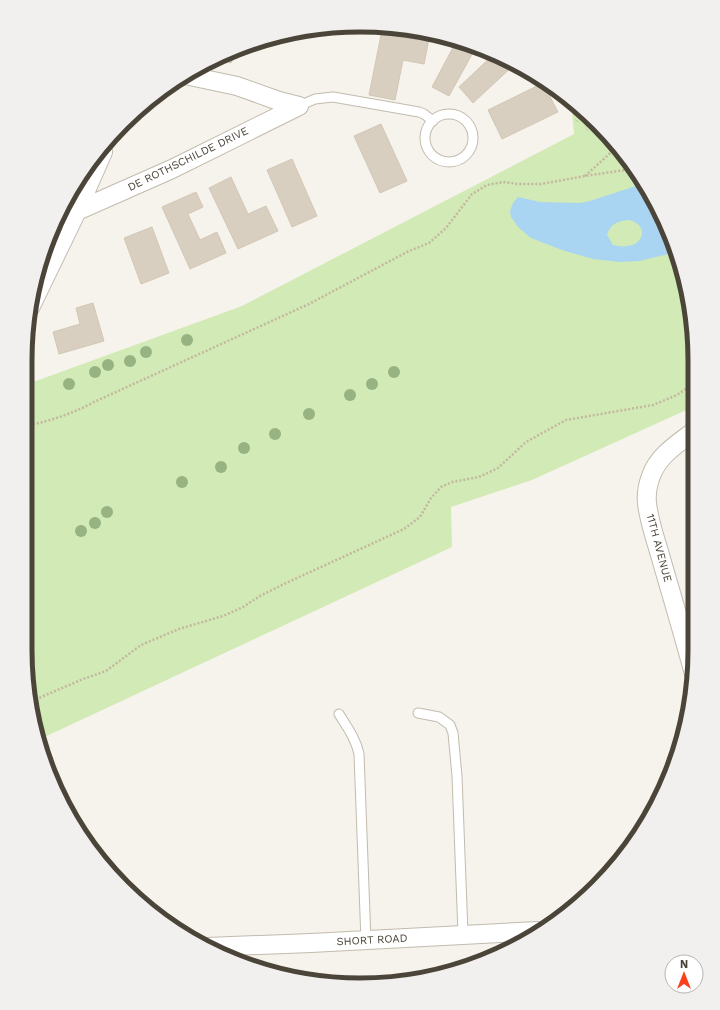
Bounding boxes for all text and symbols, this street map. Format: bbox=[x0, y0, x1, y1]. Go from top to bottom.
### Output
street label: DE ROTHSCHILDE DRIVE bbox=[126, 124, 250, 194]
street label: 11TH AVENUE bbox=[644, 512, 674, 584]
street label: SHORT ROAD bbox=[336, 932, 408, 948]
north arrow bbox=[664, 954, 704, 994]
text: N bbox=[680, 958, 688, 971]

